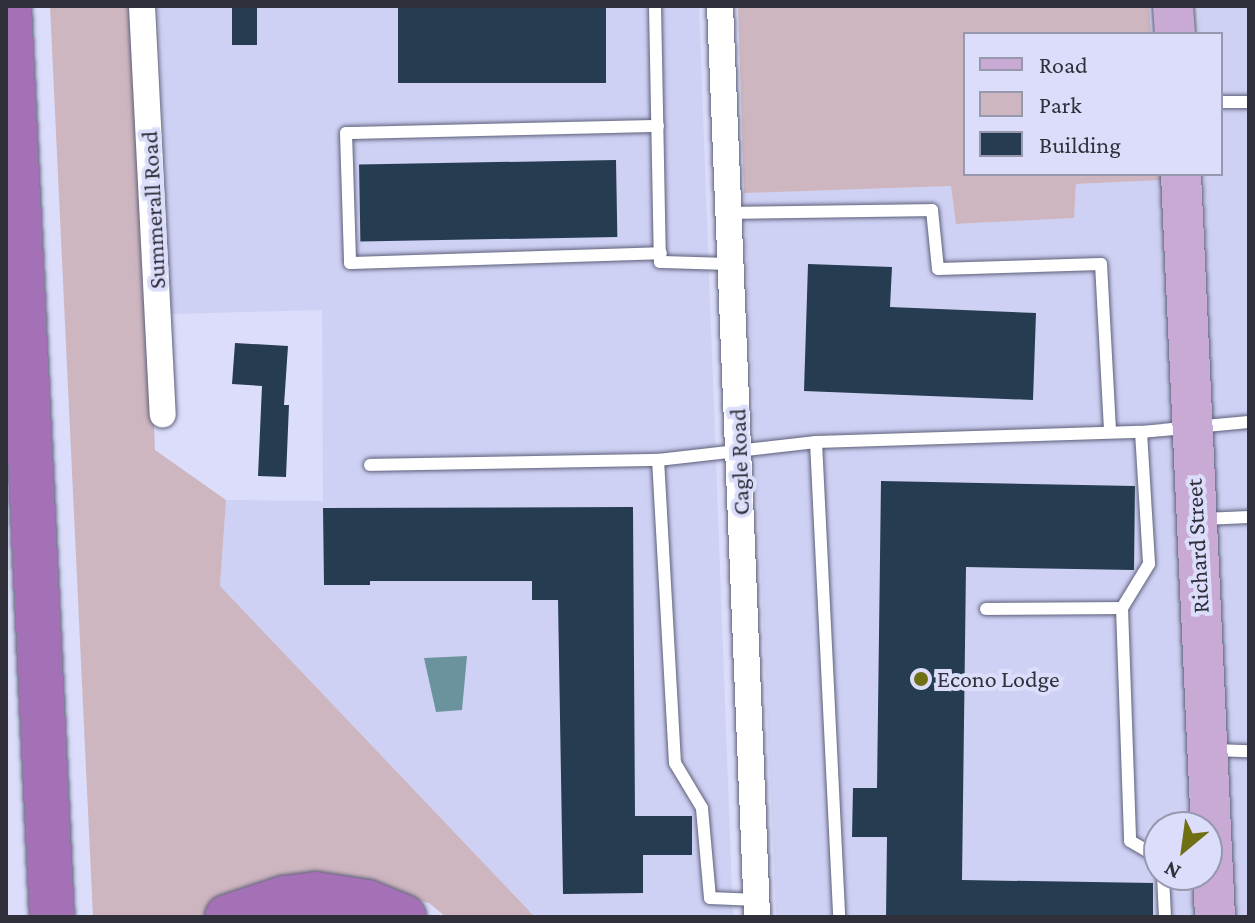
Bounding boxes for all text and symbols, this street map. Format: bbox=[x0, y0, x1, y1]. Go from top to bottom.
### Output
legend bbox=[963, 32, 1223, 176]
text: Road bbox=[1039, 51, 1088, 78]
text: Park bbox=[1039, 91, 1082, 118]
street label: Summerall Road bbox=[134, 130, 172, 290]
text: Building bbox=[1039, 131, 1121, 158]
street label: Cagle Road bbox=[723, 408, 755, 516]
street label: Richard Street bbox=[1179, 478, 1215, 614]
place label: Econo Lodge bbox=[937, 665, 1060, 693]
marker: Econo Lodge bbox=[912, 670, 930, 688]
north arrow bbox=[1143, 811, 1223, 891]
text: N bbox=[1159, 856, 1185, 885]

